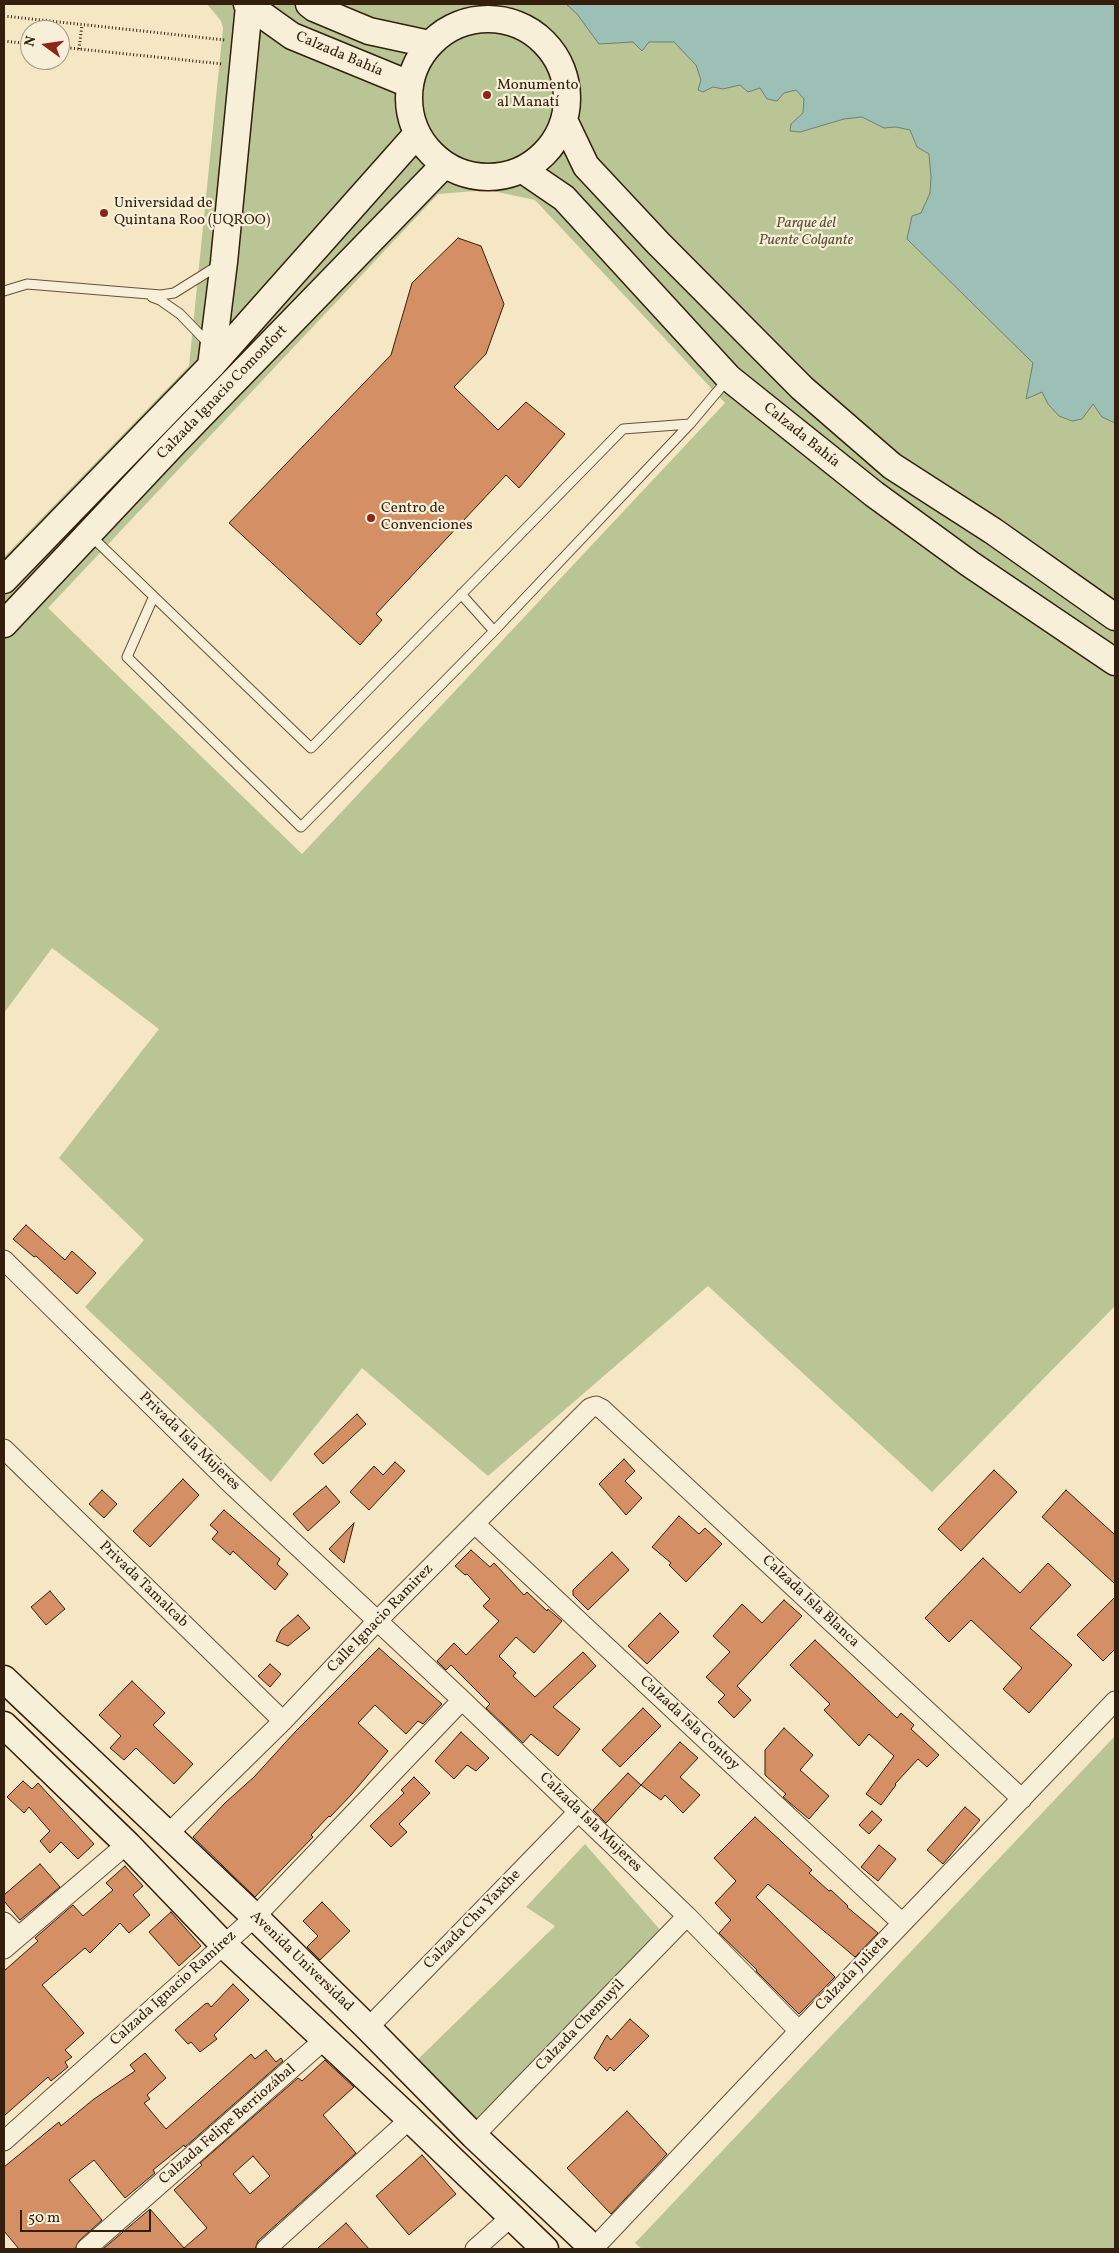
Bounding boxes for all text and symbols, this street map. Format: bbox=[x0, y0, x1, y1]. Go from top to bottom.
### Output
north arrow bbox=[20, 20, 70, 70]
street label: Calzada Bahía bbox=[292, 28, 386, 82]
text: N bbox=[20, 34, 41, 49]
place label: Monumento al Manatí bbox=[497, 77, 578, 112]
marker: Monumento al Manatí bbox=[481, 89, 493, 101]
place label: Universidad de Quintana Roo (UQROO) bbox=[114, 195, 270, 230]
marker: Universidad de Quintana Roo (UQROO) bbox=[98, 207, 110, 219]
park label: Parque del Puente Colgante bbox=[759, 215, 853, 250]
street label: Calzada Ignacio Comonfort bbox=[154, 322, 292, 464]
street label: Calzada Bahía bbox=[759, 400, 843, 472]
place label: Centro de Convenciones bbox=[381, 500, 473, 535]
marker: Centro de Convenciones bbox=[365, 512, 377, 524]
street label: Privada Isla Mujeres bbox=[135, 1389, 243, 1495]
street label: Privada Tamalcab bbox=[95, 1538, 191, 1632]
street label: Calzada Isla Blanca bbox=[758, 1552, 862, 1652]
street label: Calle Ignacio Ramirez bbox=[324, 1561, 438, 1677]
street label: Calzada Isla Contoy bbox=[635, 1673, 743, 1775]
street label: Calzada Isla Mujeres bbox=[535, 1769, 645, 1877]
street label: Calzada Chu Yaxche bbox=[421, 1866, 525, 1974]
street label: Avenida Universidad bbox=[245, 1908, 357, 2016]
street label: Calzada Ignacio Ramírez bbox=[107, 1928, 241, 2050]
street label: Calzada Julieta bbox=[813, 1933, 893, 2015]
street label: Calzada Chemuyil bbox=[533, 1977, 629, 2075]
street label: Calzada Felipe Berriozábal bbox=[156, 2061, 300, 2189]
scale bar bbox=[22, 2200, 154, 2232]
text: 50 m bbox=[28, 2208, 60, 2229]

